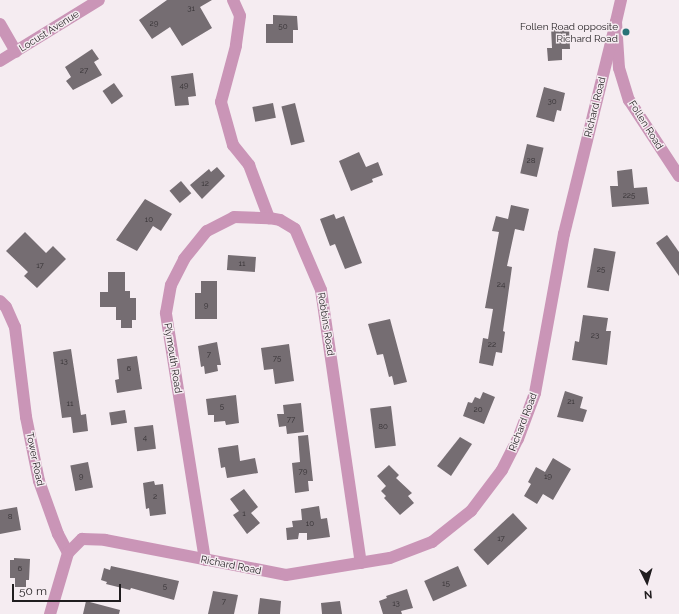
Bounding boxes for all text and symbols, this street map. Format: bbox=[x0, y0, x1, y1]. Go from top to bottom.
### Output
house number: 31 bbox=[187, 4, 195, 14]
street label: Locust Avenue bbox=[17, 8, 81, 54]
house number: 29 bbox=[150, 19, 158, 29]
place label: Follen Road opposite Richard Road bbox=[520, 20, 618, 44]
house number: 50 bbox=[278, 22, 288, 32]
marker: Follen Road opposite Richard Road bbox=[621, 27, 631, 37]
house number: 27 bbox=[80, 66, 88, 76]
street label: Richard Road bbox=[582, 76, 608, 138]
house number: 49 bbox=[179, 81, 189, 91]
house number: 30 bbox=[547, 97, 557, 107]
street label: Follen Road bbox=[626, 98, 666, 152]
house number: 28 bbox=[527, 156, 535, 166]
house number: 12 bbox=[201, 179, 209, 189]
house number: 225 bbox=[623, 191, 635, 201]
house number: 10 bbox=[145, 215, 153, 225]
house number: 11 bbox=[239, 259, 245, 269]
house number: 17 bbox=[36, 261, 44, 271]
house number: 25 bbox=[597, 265, 605, 275]
house number: 24 bbox=[497, 280, 505, 290]
street label: Robbins Road bbox=[315, 291, 337, 357]
house number: 9 bbox=[204, 301, 208, 311]
street label: Plymouth Road bbox=[162, 322, 184, 394]
house number: 23 bbox=[591, 331, 599, 341]
house number: 22 bbox=[488, 340, 496, 350]
house number: 7 bbox=[207, 350, 211, 360]
house number: 75 bbox=[273, 354, 281, 364]
house number: 13 bbox=[60, 357, 68, 367]
house number: 6 bbox=[127, 364, 131, 374]
street label: Richard Road bbox=[506, 391, 540, 453]
house number: 21 bbox=[567, 397, 575, 407]
house number: 11 bbox=[67, 399, 73, 409]
house number: 5 bbox=[220, 402, 224, 412]
house number: 20 bbox=[473, 405, 483, 415]
house number: 77 bbox=[287, 415, 295, 425]
house number: 80 bbox=[378, 422, 388, 432]
street label: Tower Road bbox=[23, 431, 47, 487]
house number: 4 bbox=[143, 433, 147, 443]
house number: 79 bbox=[299, 467, 307, 477]
house number: 9 bbox=[79, 472, 83, 482]
house number: 19 bbox=[544, 472, 552, 482]
house number: 2 bbox=[153, 492, 157, 502]
house number: 1 bbox=[242, 509, 246, 519]
house number: 8 bbox=[8, 512, 12, 522]
house number: 10 bbox=[306, 519, 314, 529]
house number: 17 bbox=[497, 534, 505, 544]
street label: Richard Road bbox=[200, 553, 262, 577]
north arrow bbox=[627, 562, 667, 602]
house number: 6 bbox=[18, 564, 22, 574]
scale bar bbox=[14, 576, 123, 602]
house number: 15 bbox=[442, 579, 450, 589]
house number: 5 bbox=[163, 582, 167, 592]
text: 50 m bbox=[19, 584, 47, 598]
text: N bbox=[643, 588, 653, 601]
house number: 7 bbox=[222, 597, 226, 607]
house number: 13 bbox=[392, 599, 400, 609]

